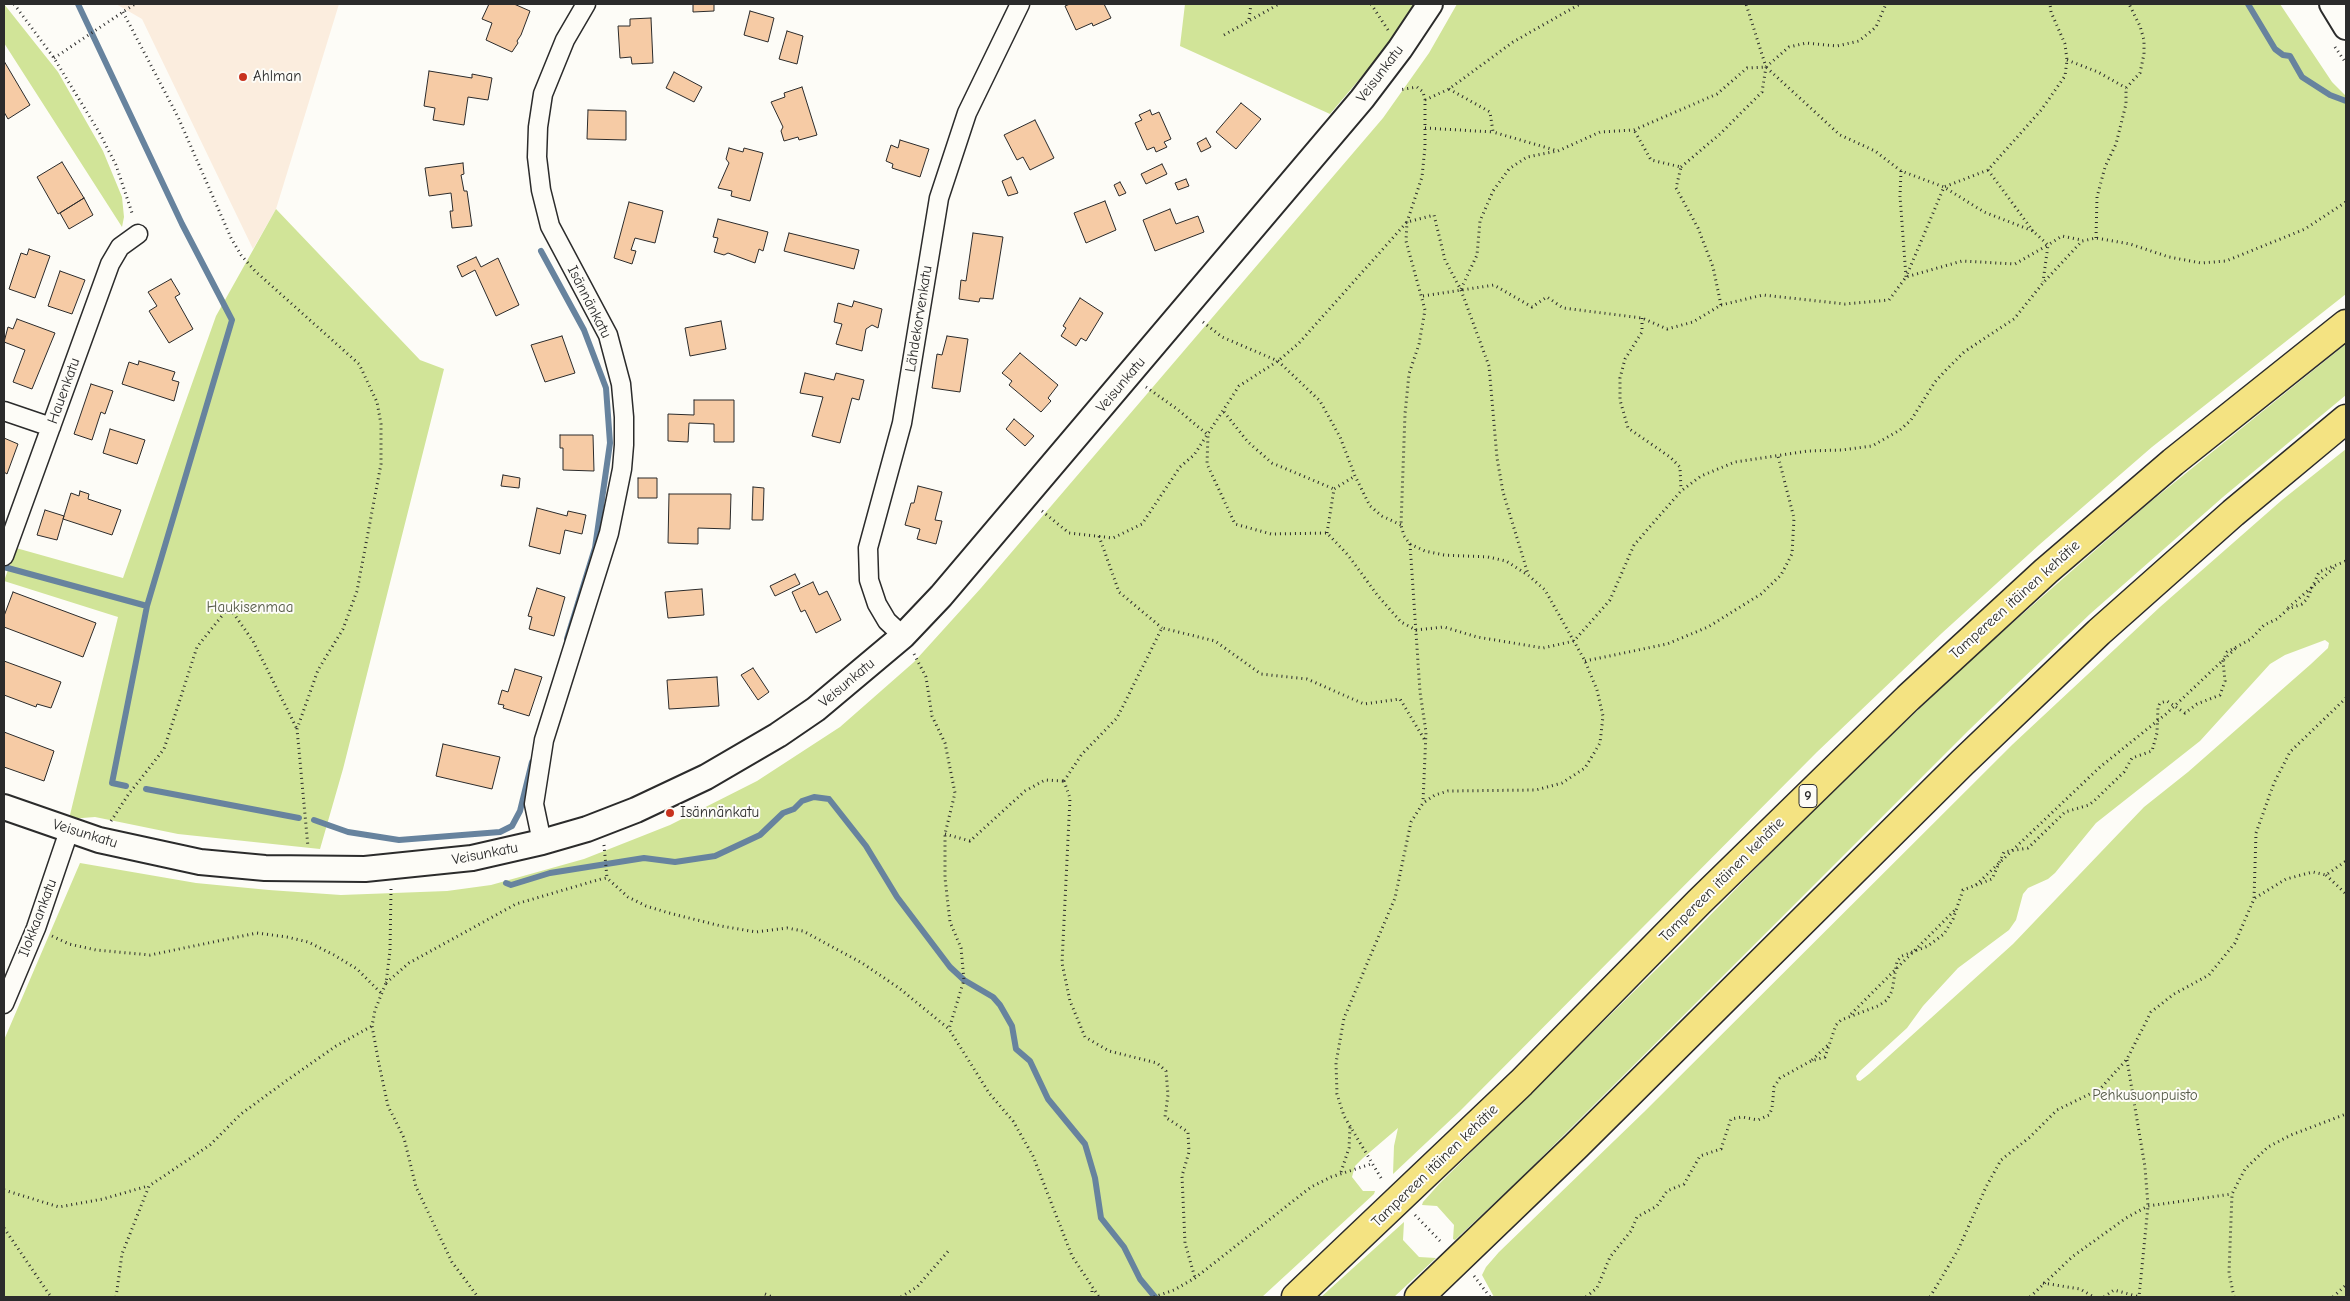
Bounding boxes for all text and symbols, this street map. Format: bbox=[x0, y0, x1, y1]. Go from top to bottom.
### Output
street label: Veisunkatu bbox=[1353, 42, 1407, 106]
place label: Ahlman bbox=[253, 68, 301, 86]
marker: Ahlman bbox=[237, 71, 249, 83]
street label: Isännänkatu bbox=[563, 263, 615, 341]
street label: Lähdekorvenkatu bbox=[902, 264, 936, 374]
street label: Veisunkatu bbox=[1093, 354, 1149, 416]
street label: Hauenkatu bbox=[44, 356, 84, 426]
street label: Tampereen itäinen kehätie bbox=[1946, 537, 2084, 663]
park label: Haukisenmaa bbox=[207, 599, 293, 617]
street label: Veisunkatu bbox=[816, 655, 878, 711]
road number: 9 bbox=[1799, 784, 1817, 808]
place label: Isännänkatu bbox=[680, 804, 759, 822]
marker: Isännänkatu bbox=[664, 807, 676, 819]
street label: Tampereen itäinen kehätie bbox=[1656, 814, 1788, 946]
street label: Veisunkatu bbox=[50, 816, 120, 852]
street label: Veisunkatu bbox=[450, 839, 520, 869]
street label: Ilokkaankatu bbox=[15, 877, 61, 959]
park label: Pehkusuonpuisto bbox=[2092, 1087, 2198, 1105]
street label: Tampereen itäinen kehätie bbox=[1368, 1101, 1502, 1231]

